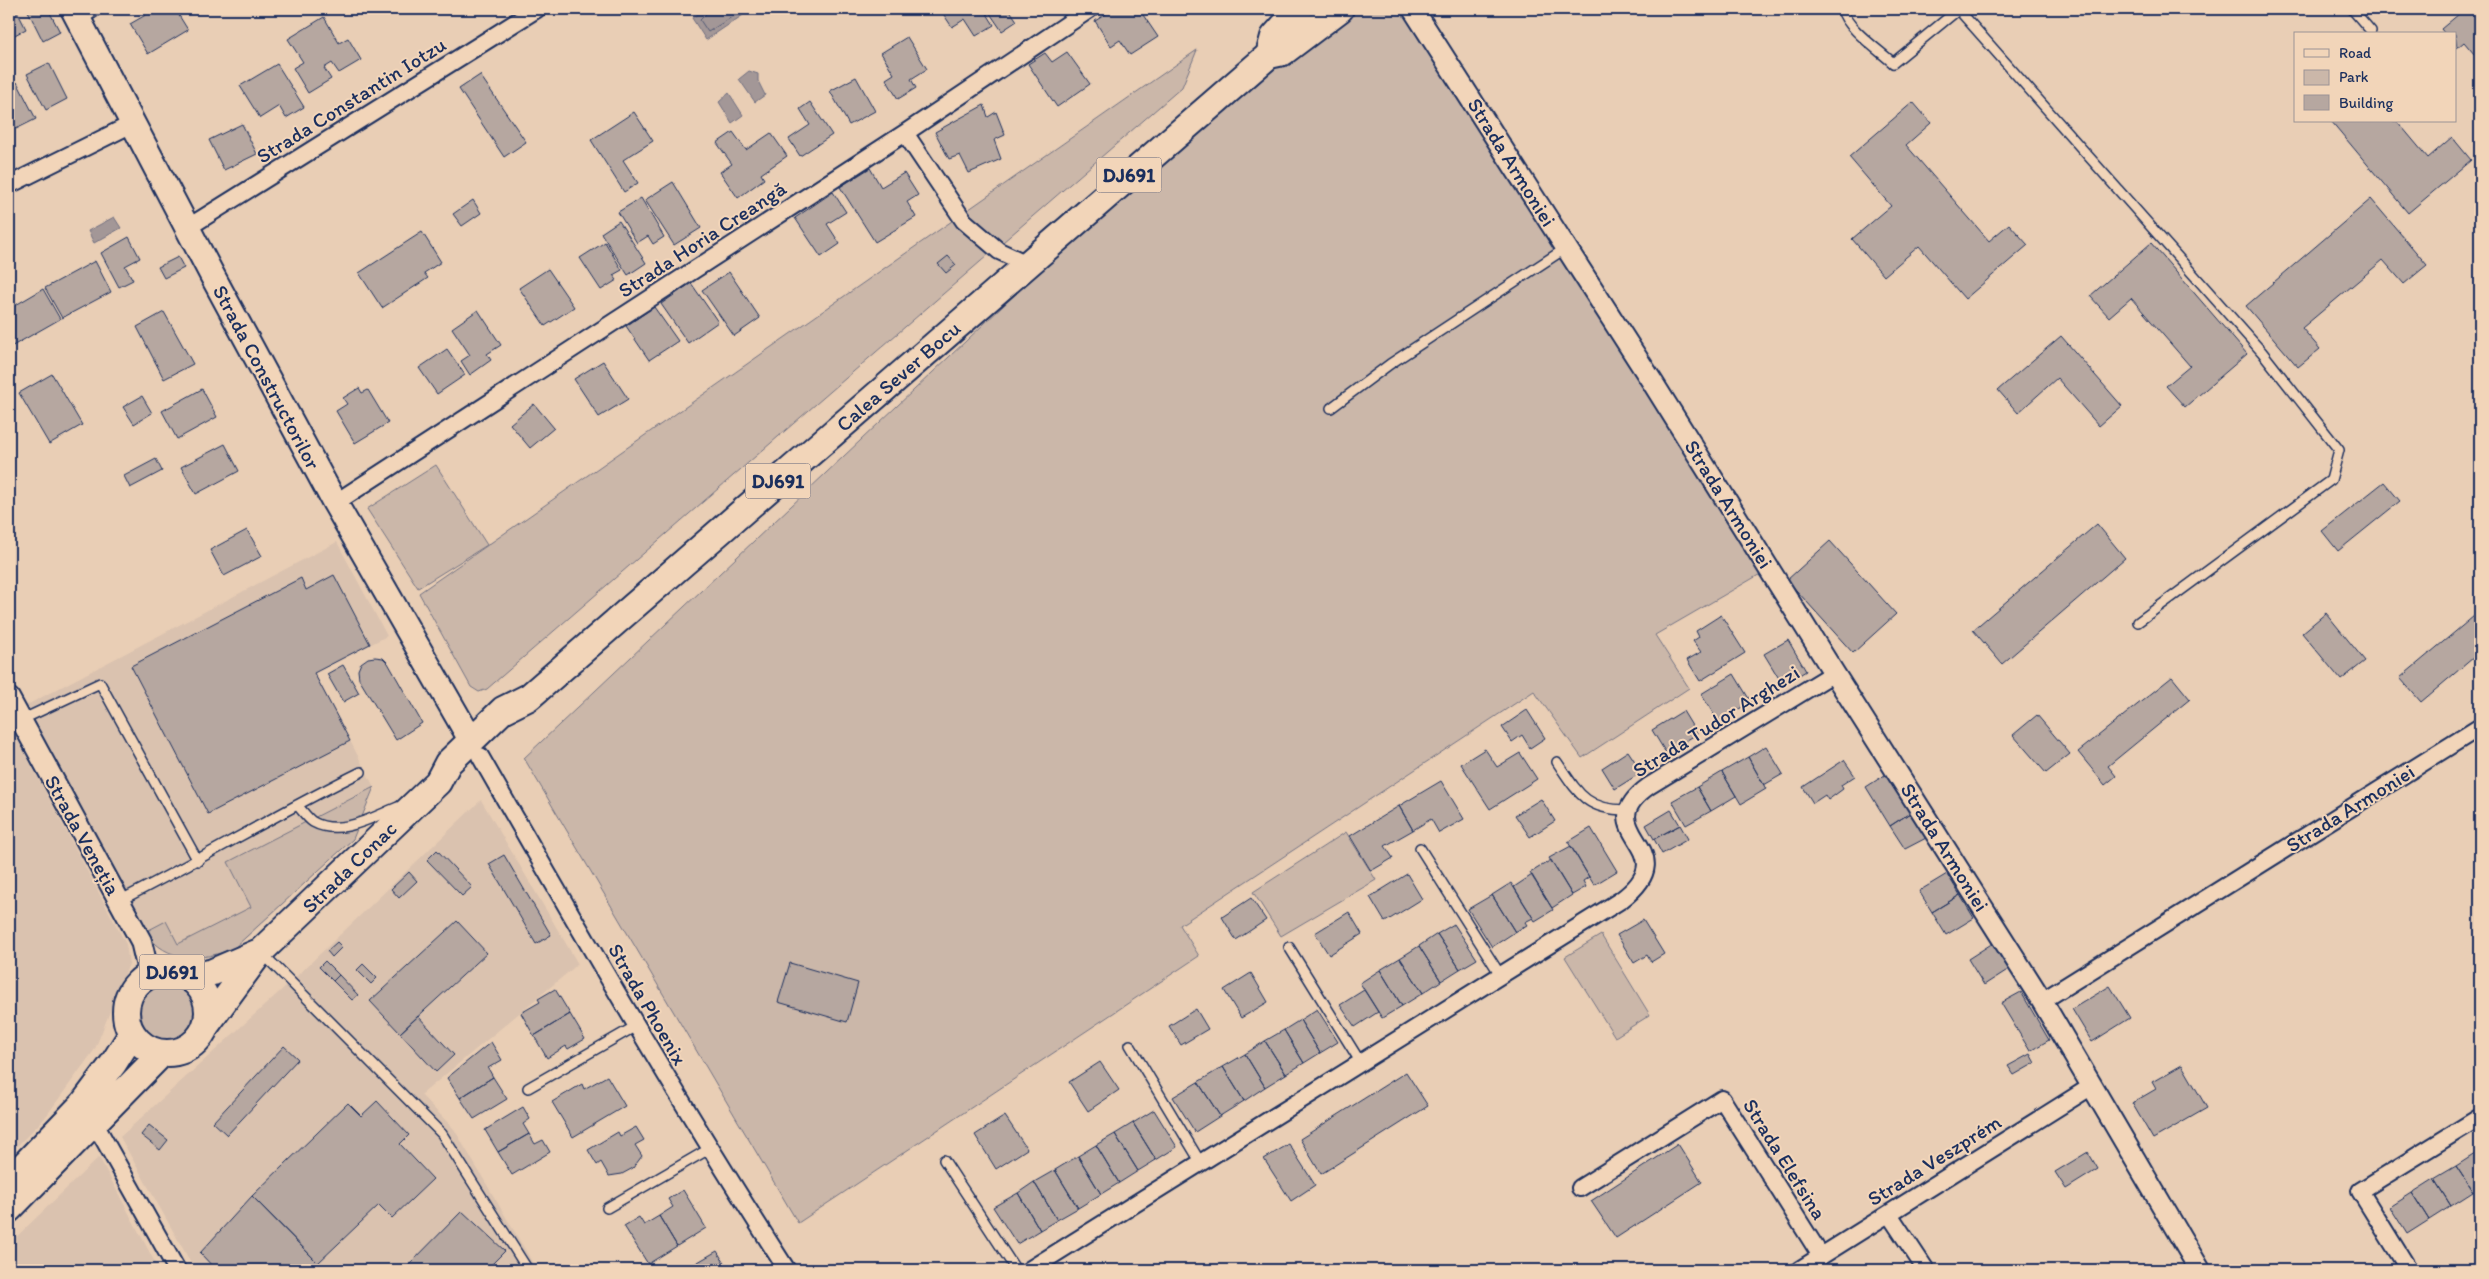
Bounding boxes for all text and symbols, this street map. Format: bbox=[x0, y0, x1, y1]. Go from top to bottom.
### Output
street label: Strada Constantin Iotzu bbox=[252, 31, 451, 169]
legend bbox=[2294, 32, 2456, 122]
text: Road bbox=[2339, 44, 2372, 62]
text: Park bbox=[2339, 68, 2369, 86]
street label: Strada Armoniei bbox=[1462, 93, 1562, 231]
text: Building bbox=[2339, 94, 2393, 112]
road number: DJ691 bbox=[1096, 158, 1162, 192]
street label: Strada Horia Creangă bbox=[613, 175, 791, 303]
street label: Strada Constructorilor bbox=[208, 281, 326, 474]
street label: Calea Sever Bocu bbox=[831, 315, 966, 437]
street label: Strada Armoniei bbox=[1679, 435, 1779, 573]
road number: DJ691 bbox=[746, 464, 810, 498]
street label: Strada Tudor Arghezi bbox=[1628, 660, 1804, 782]
street label: Strada Armoniei bbox=[2281, 758, 2419, 858]
street label: Strada Veneția bbox=[40, 771, 126, 900]
street label: Strada Armoniei bbox=[1895, 778, 1995, 916]
street label: Strada Conac bbox=[297, 816, 401, 918]
street label: Strada Phoenix bbox=[603, 939, 693, 1070]
road number: DJ691 bbox=[140, 954, 204, 990]
street label: Strada Elefsina bbox=[1738, 1094, 1832, 1224]
street label: Strada Veszprém bbox=[1863, 1109, 2005, 1211]

